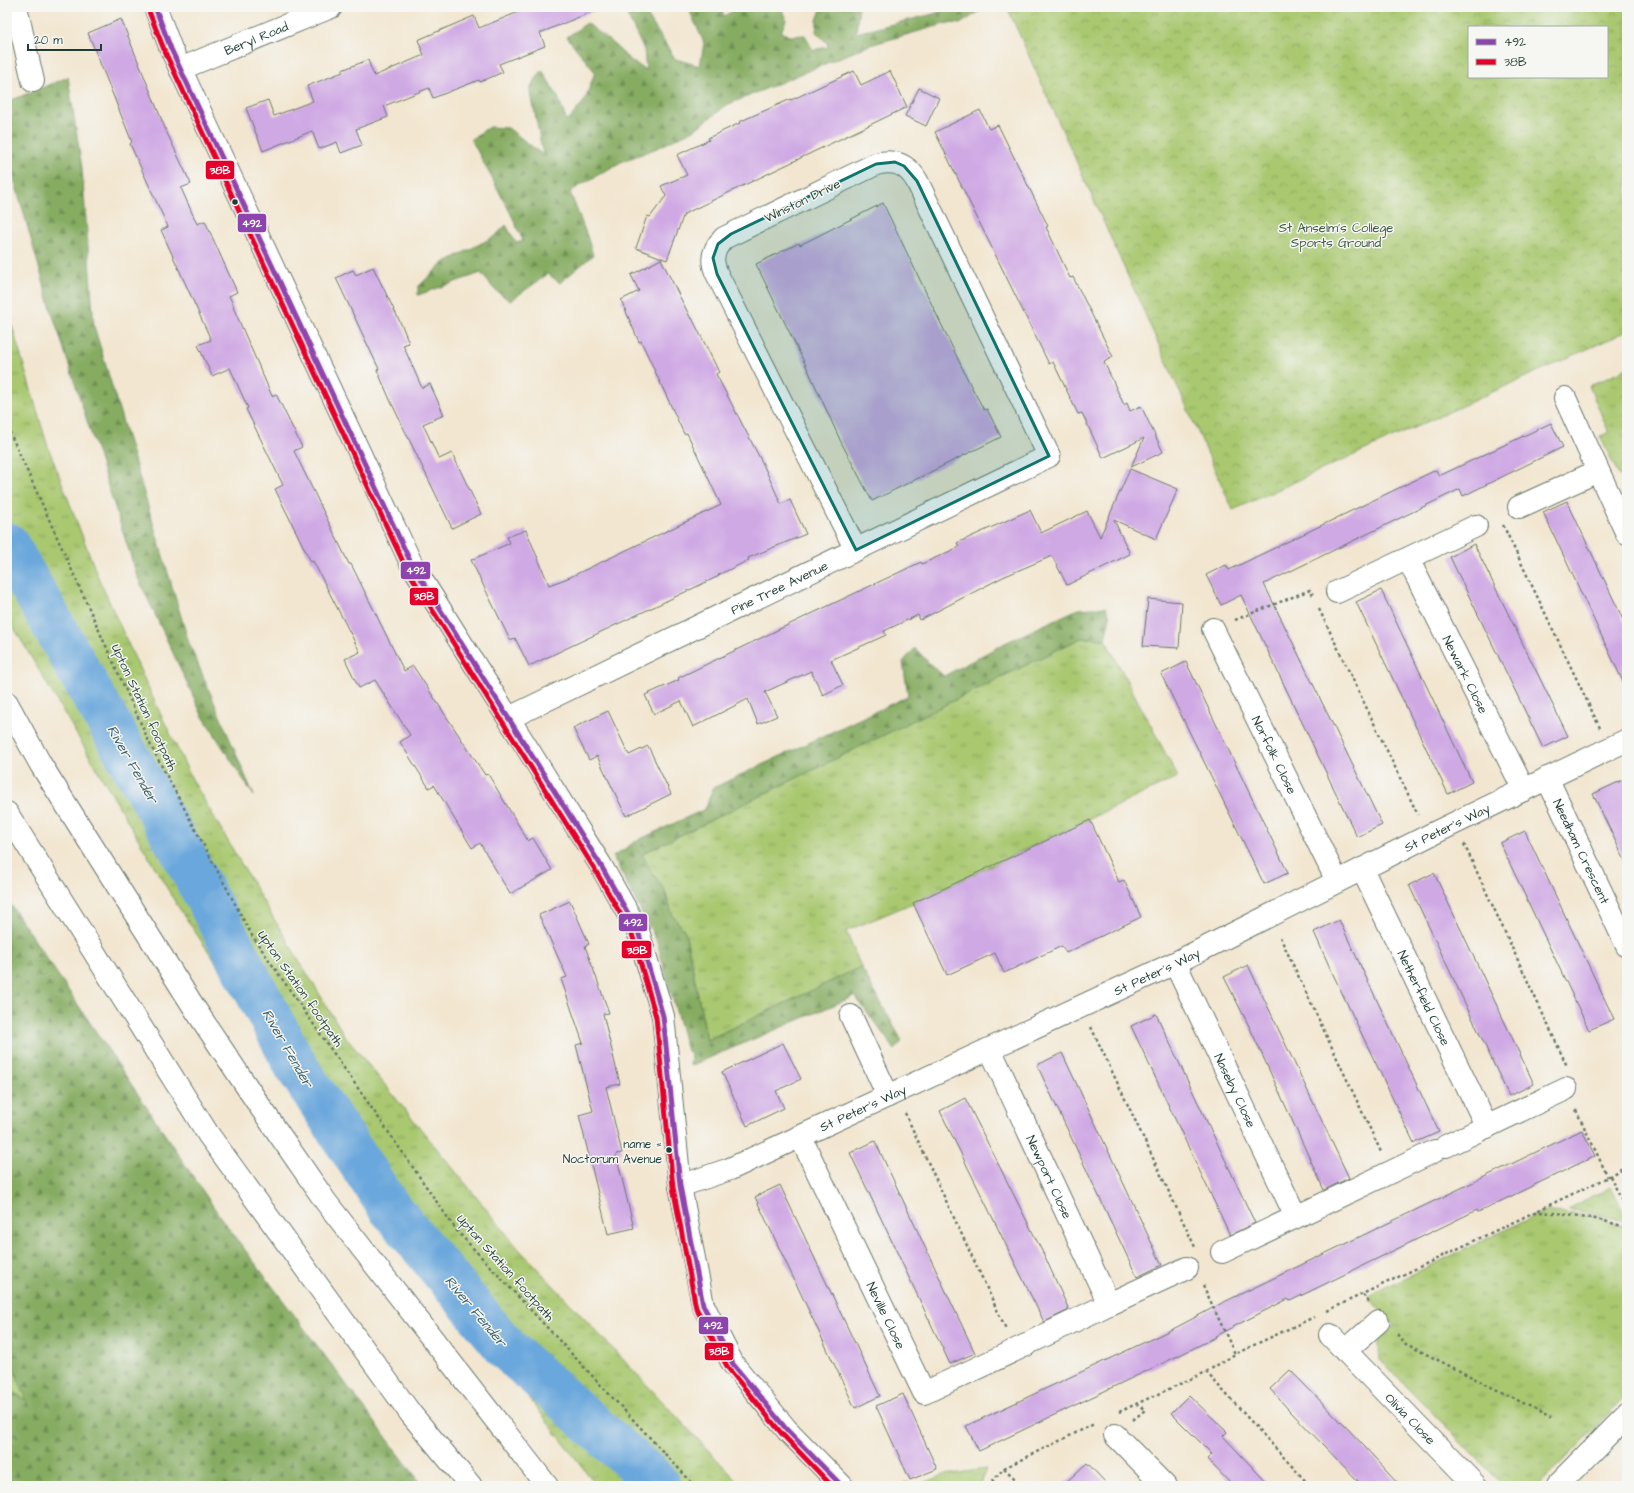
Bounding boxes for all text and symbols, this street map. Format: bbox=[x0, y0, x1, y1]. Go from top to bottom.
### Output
street label: Beryl Road bbox=[221, 17, 291, 60]
scale bar bbox=[28, 26, 101, 52]
legend bbox=[1468, 26, 1608, 78]
text: 20 m bbox=[34, 32, 63, 49]
text: 492 bbox=[1504, 34, 1526, 51]
text: 38B bbox=[1504, 54, 1527, 71]
line badge: 38B bbox=[205, 160, 235, 180]
text: 38B bbox=[209, 163, 230, 178]
street label: Winston Drive bbox=[761, 175, 844, 227]
unlabelled marker bbox=[230, 197, 240, 207]
line badge: 492 bbox=[237, 213, 267, 233]
text: 492 bbox=[242, 216, 263, 231]
park label: St Anselm's College Sports Ground bbox=[1279, 219, 1393, 252]
street label: Pine Tree Avenue bbox=[728, 557, 831, 619]
line badge: 492 bbox=[400, 561, 431, 580]
text: 492 bbox=[406, 563, 427, 578]
line badge: 38B bbox=[409, 587, 439, 606]
text: 38B bbox=[413, 589, 434, 604]
street label: Newark Close bbox=[1438, 633, 1492, 717]
street label: Upton Station footpath bbox=[107, 641, 182, 774]
street label: Norfolk Close bbox=[1247, 713, 1301, 797]
water label: River Fender bbox=[102, 722, 163, 808]
street label: Needham Crescent bbox=[1548, 796, 1614, 908]
street label: St Peter's Way bbox=[1401, 799, 1494, 857]
line badge: 492 bbox=[618, 913, 648, 932]
text: 492 bbox=[623, 915, 644, 930]
street label: Upton Station footpath bbox=[253, 927, 348, 1051]
line badge: 38B bbox=[621, 940, 652, 959]
text: 38B bbox=[626, 943, 647, 958]
street label: St Peter's Way bbox=[1111, 944, 1204, 1000]
street label: Netherfield Close bbox=[1393, 947, 1454, 1049]
water label: River Fender bbox=[257, 1006, 318, 1092]
street label: Naseby Close bbox=[1209, 1051, 1260, 1131]
street label: St Peter's Way bbox=[817, 1081, 910, 1136]
street label: Newport Close bbox=[1022, 1133, 1076, 1222]
place label: name = Noctorum Avenue bbox=[563, 1136, 662, 1168]
marker: name = Noctorum Avenue bbox=[664, 1145, 674, 1155]
street label: Upton Station footpath bbox=[452, 1210, 559, 1326]
water label: River Fender bbox=[440, 1272, 512, 1352]
street label: Neville Close bbox=[862, 1279, 909, 1352]
line badge: 492 bbox=[698, 1316, 729, 1335]
text: 492 bbox=[703, 1318, 724, 1333]
line badge: 38B bbox=[704, 1342, 734, 1361]
text: 38B bbox=[708, 1344, 729, 1359]
street label: Olivia Close bbox=[1381, 1389, 1439, 1449]

